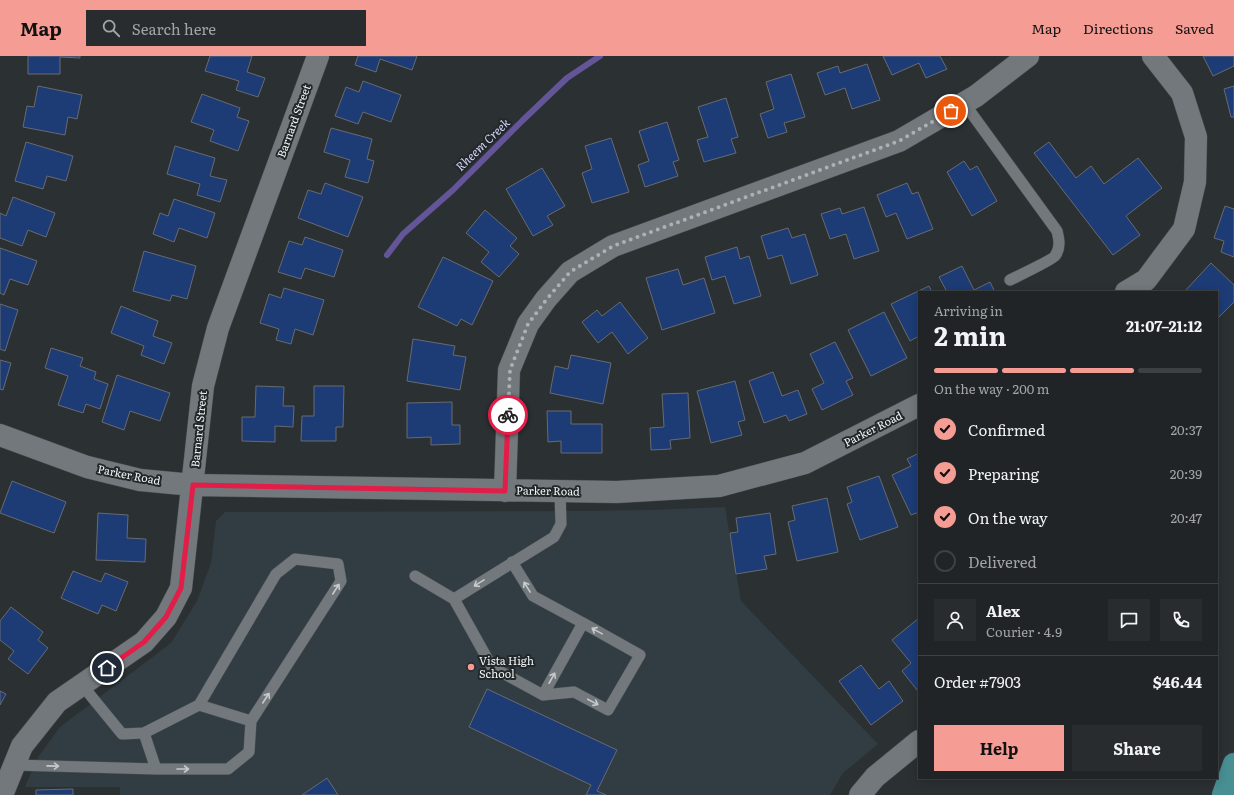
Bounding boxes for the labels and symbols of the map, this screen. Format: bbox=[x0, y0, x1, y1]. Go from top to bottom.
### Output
street label: Barnard Street bbox=[272, 81, 314, 160]
pin bbox=[934, 94, 968, 128]
water label: Rheem Creek bbox=[451, 113, 514, 175]
street label: Barnard Street bbox=[186, 389, 210, 468]
courier bbox=[488, 395, 528, 435]
street label: Parker Road bbox=[841, 406, 905, 450]
street label: Parker Road bbox=[96, 460, 162, 488]
street label: Parker Road bbox=[516, 481, 580, 499]
one-way arrow bbox=[474, 579, 485, 587]
one-way arrow bbox=[523, 581, 531, 593]
one-way arrow bbox=[332, 583, 340, 594]
one-way arrow bbox=[591, 627, 603, 634]
pin bbox=[90, 651, 124, 685]
place label: Vista High School bbox=[479, 652, 534, 681]
marker: Vista High School bbox=[466, 662, 476, 672]
one-way arrow bbox=[549, 672, 557, 684]
one-way arrow bbox=[262, 693, 270, 704]
one-way arrow bbox=[587, 698, 599, 706]
one-way arrow bbox=[46, 762, 59, 770]
one-way arrow bbox=[176, 765, 189, 773]

